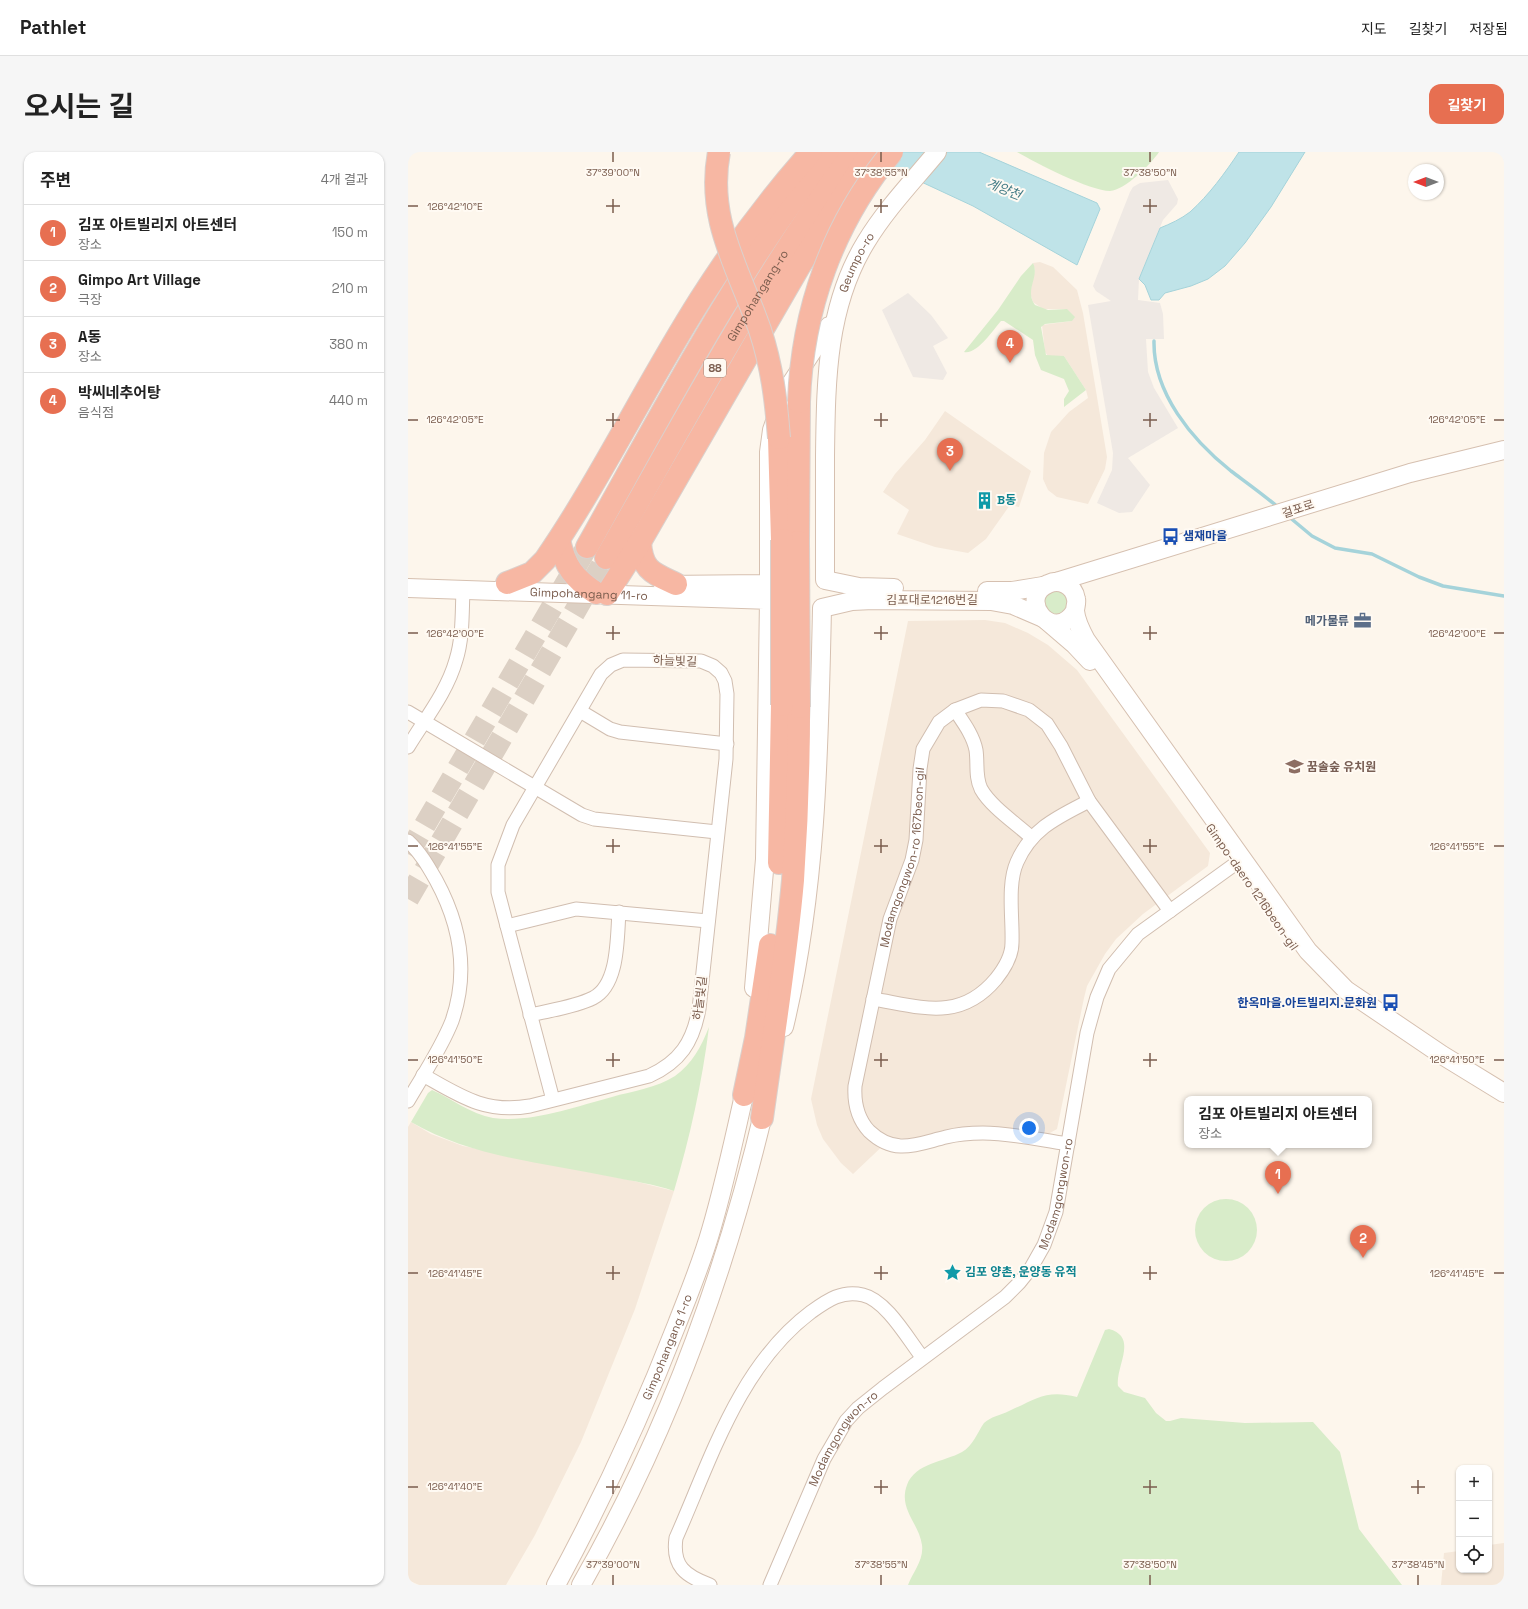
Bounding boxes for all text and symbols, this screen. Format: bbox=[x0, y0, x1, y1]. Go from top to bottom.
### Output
text: Pathlet bbox=[20, 15, 86, 40]
text: 지도 bbox=[1361, 20, 1387, 38]
text: 길찾기 bbox=[1409, 20, 1447, 38]
text: 저장됨 bbox=[1469, 20, 1508, 38]
button: 길찾기 bbox=[1429, 84, 1504, 124]
text: 오시는 길 bbox=[24, 88, 134, 124]
north arrow bbox=[1408, 164, 1444, 200]
text: 37°39'00"N bbox=[586, 166, 640, 179]
text: 37°38'55"N bbox=[854, 166, 908, 179]
text: 37°38'50"N bbox=[1123, 166, 1177, 179]
text: 주변 bbox=[40, 169, 71, 191]
text: 4개 결과 bbox=[321, 171, 368, 188]
water label: 계양천 bbox=[984, 174, 1025, 204]
text: 126°42'10"E bbox=[427, 200, 483, 213]
text: 김포 아트빌리지 아트센터 bbox=[78, 215, 237, 234]
text: 1 bbox=[50, 224, 56, 241]
text: 150 m bbox=[332, 224, 368, 241]
street label: Geumpo-ro bbox=[835, 229, 878, 295]
text: 장소 bbox=[78, 236, 102, 253]
street label: Gimpohangang-ro bbox=[723, 247, 792, 345]
text: Gimpo Art Village bbox=[78, 270, 201, 289]
text: 2 bbox=[49, 280, 57, 297]
text: 210 m bbox=[332, 280, 368, 297]
text: 극장 bbox=[78, 291, 102, 308]
text: A동 bbox=[78, 327, 101, 346]
pin: 4 bbox=[997, 330, 1023, 363]
text: 3 bbox=[49, 336, 57, 353]
text: 380 m bbox=[329, 336, 368, 353]
text: 장소 bbox=[78, 348, 102, 365]
road number: 88 bbox=[704, 359, 726, 377]
text: 박씨네추어탕 bbox=[78, 383, 161, 402]
text: 4 bbox=[49, 392, 57, 409]
text: 440 m bbox=[329, 392, 368, 409]
text: 음식점 bbox=[78, 404, 114, 421]
text: 126°42'05"E bbox=[426, 413, 484, 426]
text: 126°42'05"E bbox=[1428, 413, 1486, 426]
pin: 3 bbox=[937, 438, 963, 471]
building icon: B동 bbox=[974, 490, 994, 510]
place label: B동 bbox=[997, 492, 1016, 508]
street label: 걸포로 bbox=[1280, 496, 1316, 522]
bus stop icon: 샘재마을 bbox=[1160, 526, 1180, 546]
place label: 샘재마을 bbox=[1183, 528, 1227, 544]
street label: Gimpohangang 11-ro bbox=[530, 584, 648, 604]
street label: 김포대로1216번길 bbox=[887, 592, 977, 608]
office icon: 메가물류 bbox=[1352, 611, 1372, 631]
place label: 메가물류 bbox=[1305, 613, 1349, 629]
text: 126°42'00"E bbox=[426, 627, 484, 640]
text: 126°42'00"E bbox=[1428, 627, 1486, 640]
street label: 하늘빛길 bbox=[653, 652, 697, 670]
school or university icon: 꿈솔숲 유치원 bbox=[1284, 757, 1304, 777]
place label: 꿈솔숲 유치원 bbox=[1307, 759, 1376, 775]
street label: Modamgongwon-ro 167beon-gil bbox=[876, 766, 928, 949]
street label: Gimpo-daero 1216beon-gil bbox=[1202, 820, 1302, 954]
text: 126°41'55"E bbox=[428, 840, 483, 853]
text: 126°41'55"E bbox=[1430, 840, 1485, 853]
street label: 하늘빛길 bbox=[689, 975, 711, 1021]
bus stop icon: 한옥마을.아트빌리지.문화원 bbox=[1380, 993, 1400, 1013]
place label: 한옥마을.아트빌리지.문화원 bbox=[1237, 995, 1377, 1011]
text: 126°41'50"E bbox=[427, 1053, 483, 1066]
text: 126°41'50"E bbox=[1429, 1053, 1485, 1066]
popup bbox=[1184, 1096, 1372, 1148]
text: 김포 아트빌리지 아트센터 bbox=[1198, 1104, 1358, 1123]
your location bbox=[1019, 1118, 1039, 1138]
text: 장소 bbox=[1198, 1125, 1222, 1142]
street label: Modamgongwon-ro bbox=[1035, 1137, 1077, 1252]
pin: 1 bbox=[1265, 1161, 1291, 1194]
pin: 2 bbox=[1350, 1225, 1376, 1258]
place icon: 김포 양촌, 운양동 유적 bbox=[942, 1262, 962, 1282]
place label: 김포 양촌, 운양동 유적 bbox=[965, 1264, 1077, 1280]
text: 126°41'45"E bbox=[428, 1267, 483, 1280]
text: 126°41'45"E bbox=[1430, 1267, 1485, 1280]
street label: Gimpohangang 1-ro bbox=[639, 1292, 696, 1402]
street label: Modamgongwon-ro bbox=[805, 1387, 881, 1489]
map controls bbox=[1456, 1465, 1492, 1573]
button: + bbox=[1456, 1465, 1492, 1501]
text: 126°41'40"E bbox=[428, 1480, 483, 1493]
button: − bbox=[1456, 1501, 1492, 1537]
button: locate bbox=[1456, 1537, 1492, 1573]
text: 37°39'00"N bbox=[586, 1558, 640, 1571]
text: 37°38'55"N bbox=[854, 1558, 908, 1571]
text: 37°38'50"N bbox=[1123, 1558, 1177, 1571]
text: 37°38'45"N bbox=[1392, 1558, 1444, 1571]

